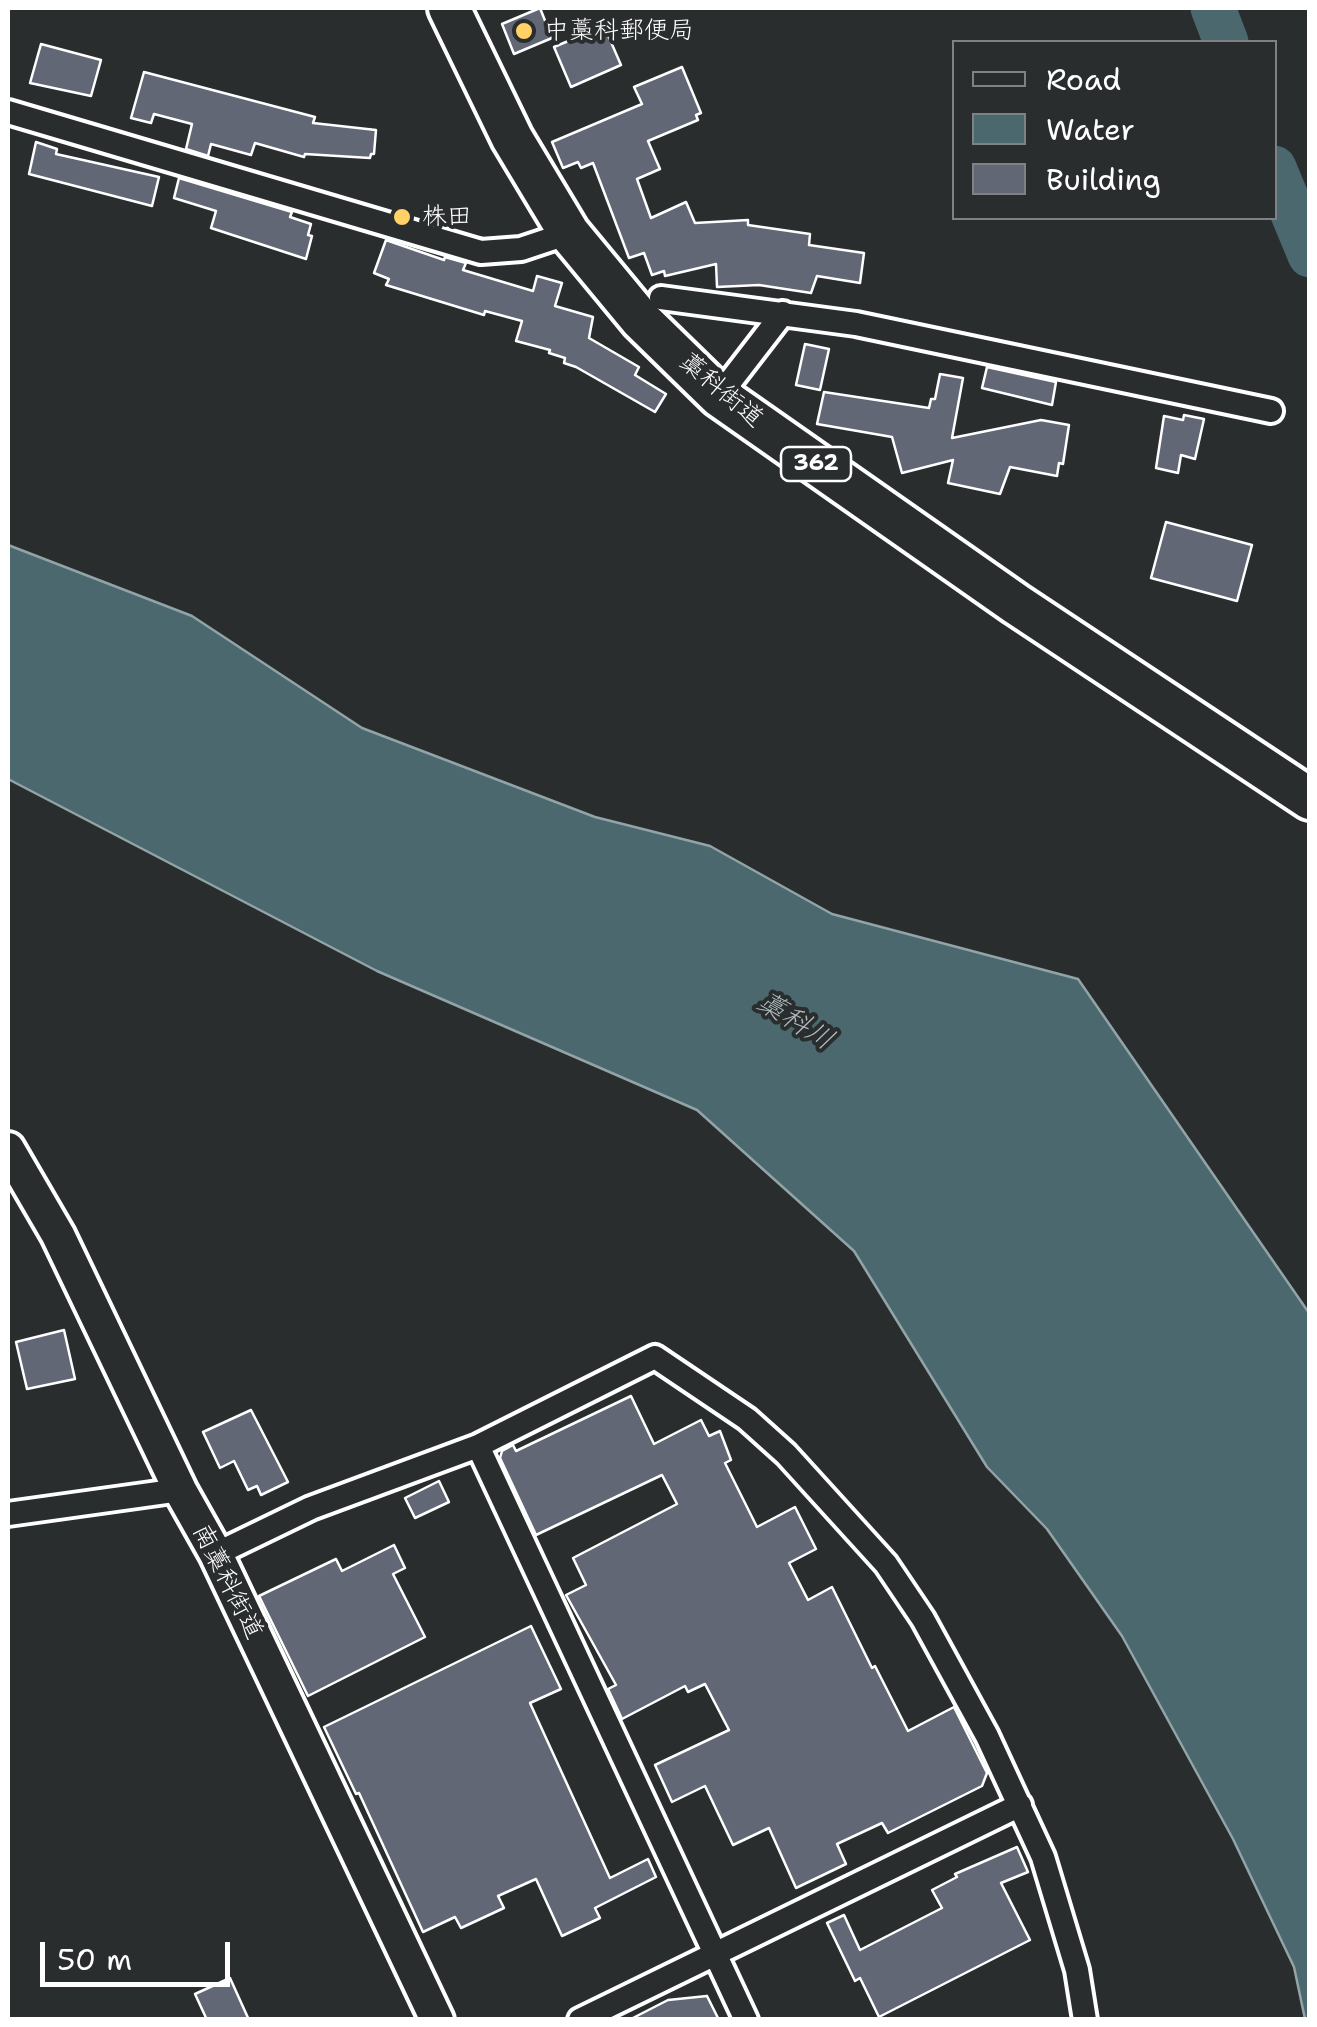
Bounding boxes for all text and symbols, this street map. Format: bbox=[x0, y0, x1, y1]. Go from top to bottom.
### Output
place label: 中藁科郵便局 bbox=[544, 16, 694, 46]
marker: 中藁科郵便局 bbox=[513, 20, 535, 42]
legend bbox=[952, 40, 1277, 220]
text: Road bbox=[1046, 59, 1121, 100]
text: Water bbox=[1046, 109, 1135, 150]
text: Building bbox=[1046, 159, 1161, 200]
place label: 株田 bbox=[422, 202, 472, 232]
marker: 株田 bbox=[391, 206, 413, 228]
street label: 藁科街道 bbox=[673, 347, 769, 435]
road number: 362 bbox=[781, 447, 851, 481]
water label: 藁科川 bbox=[750, 985, 840, 1059]
street label: 南藁科街道 bbox=[185, 1520, 269, 1644]
scale bar bbox=[45, 1922, 235, 1984]
text: 50 m bbox=[57, 1939, 132, 1980]

